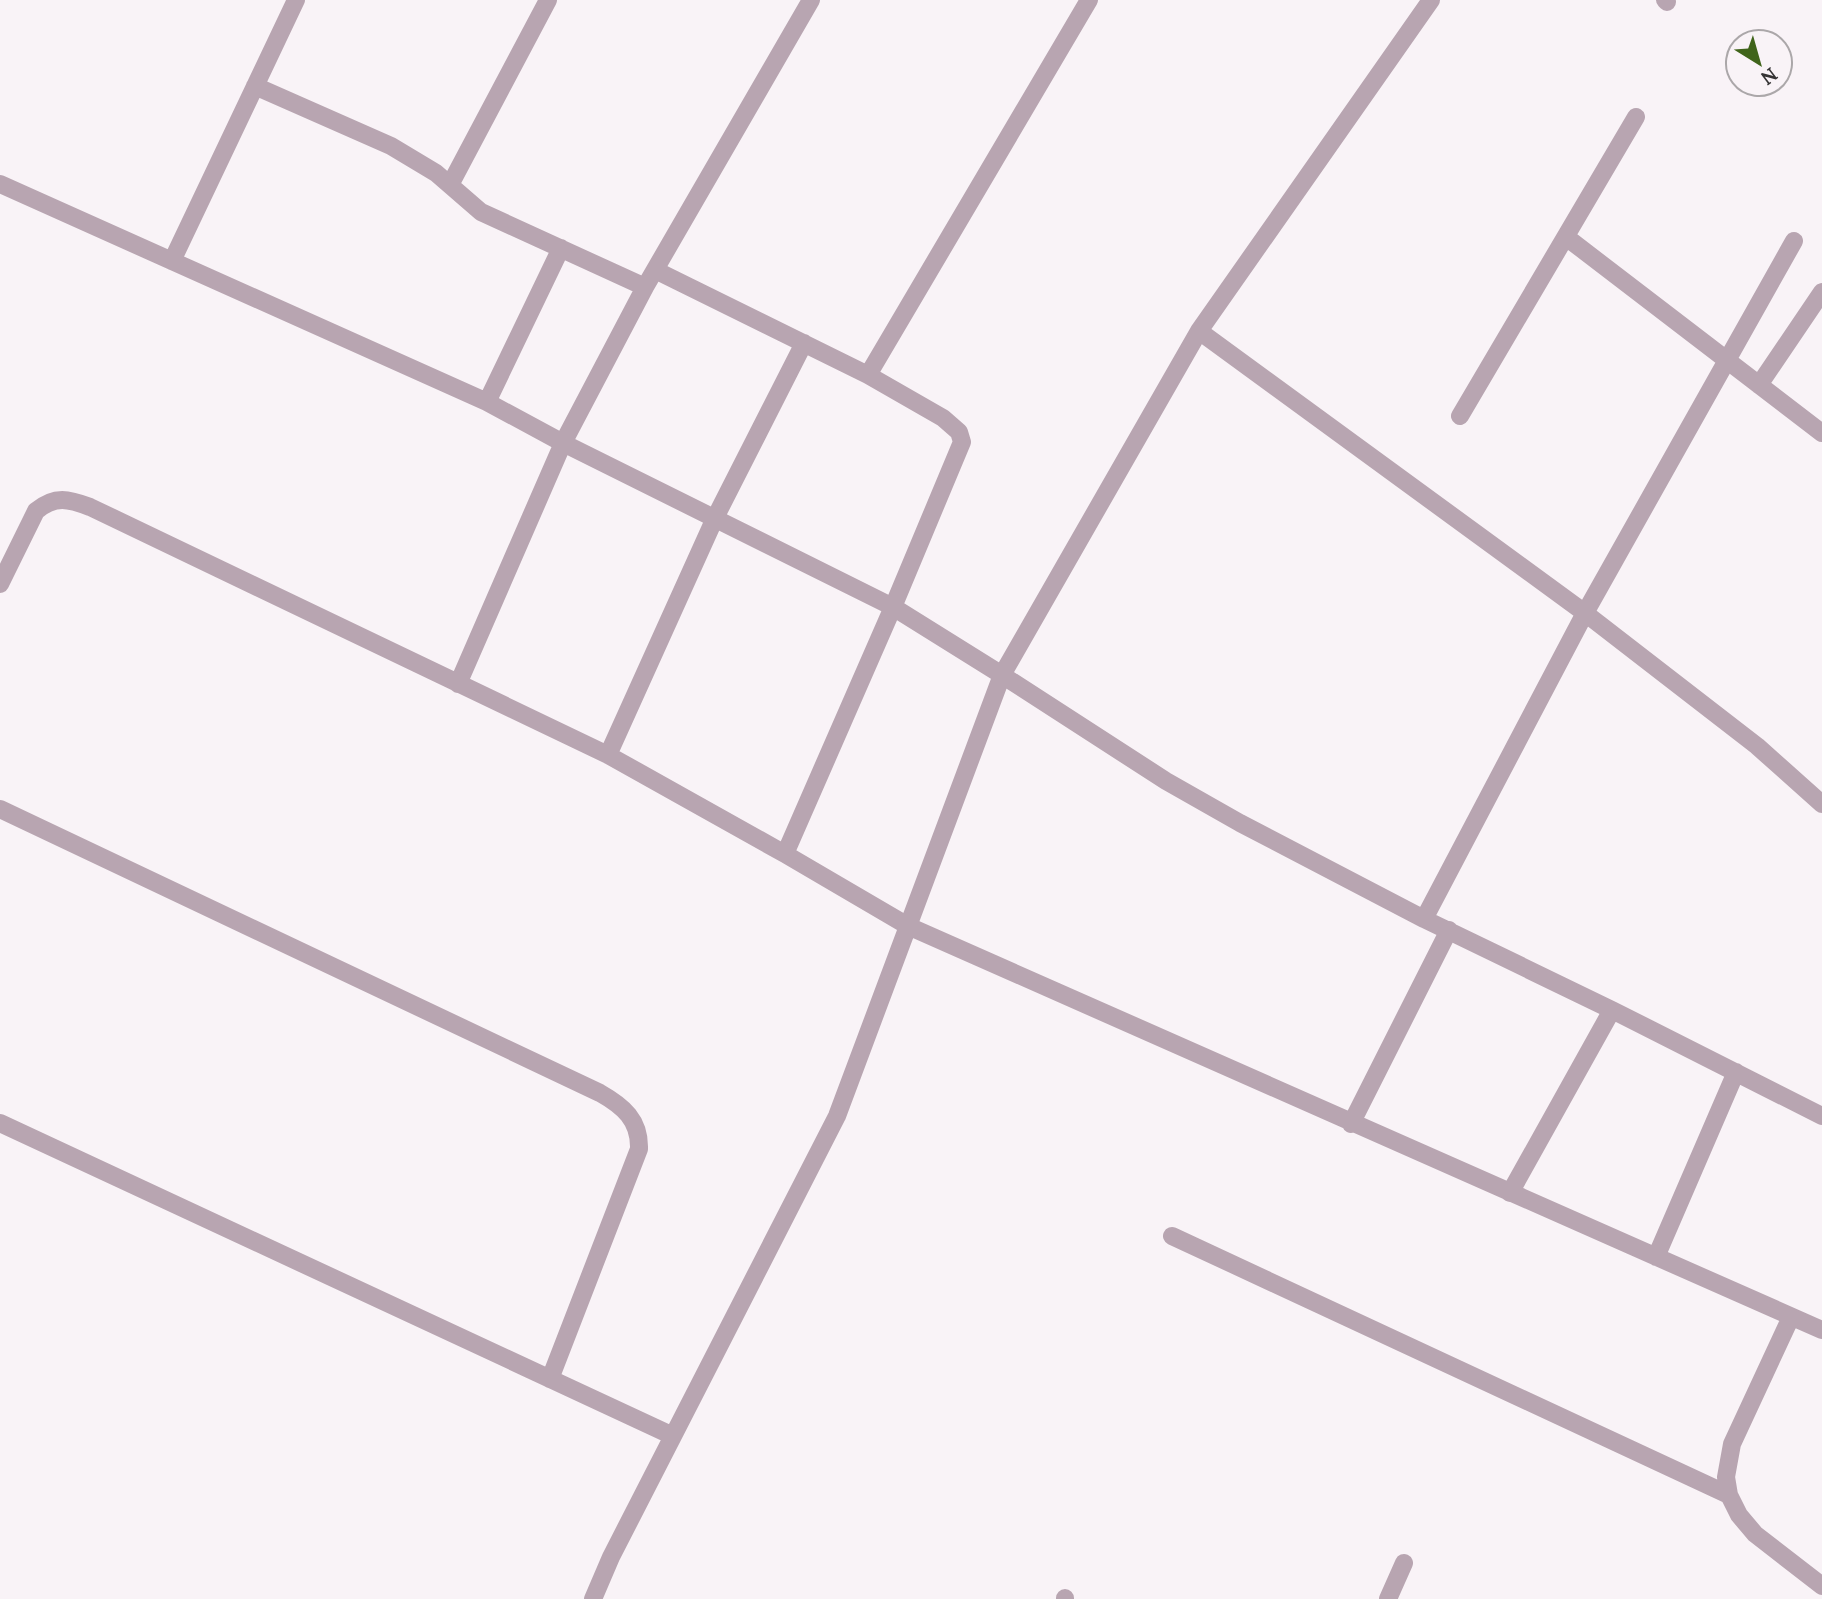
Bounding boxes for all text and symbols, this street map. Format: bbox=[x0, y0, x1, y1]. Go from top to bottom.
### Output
north arrow bbox=[1724, 28, 1794, 98]
text: N bbox=[1756, 63, 1782, 91]

